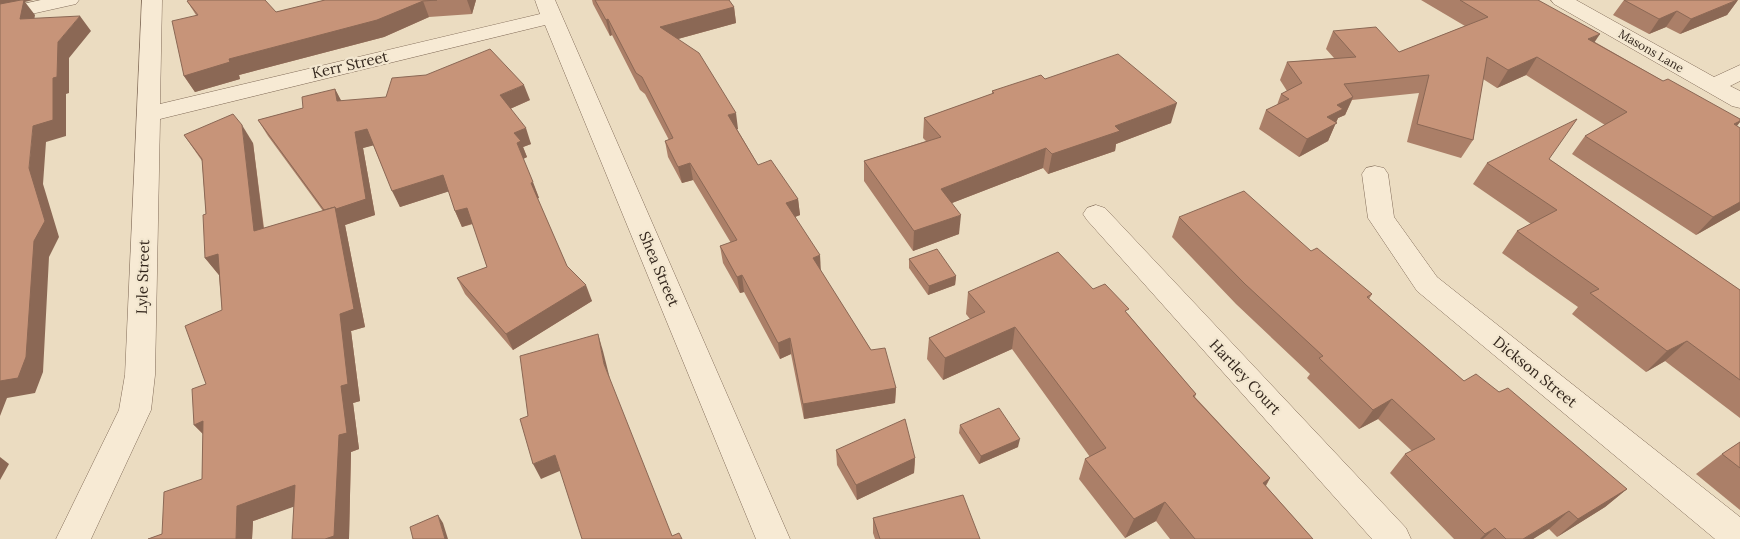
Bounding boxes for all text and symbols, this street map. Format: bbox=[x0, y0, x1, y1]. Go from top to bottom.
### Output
street label: Masons Lane bbox=[1616, 26, 1687, 76]
street label: Kerr Street bbox=[310, 46, 390, 83]
street label: Shea Street bbox=[635, 228, 684, 309]
street label: Lyle Street bbox=[132, 239, 153, 315]
street label: Dickson Street bbox=[1489, 332, 1581, 411]
street label: Hartley Court bbox=[1206, 335, 1285, 419]

